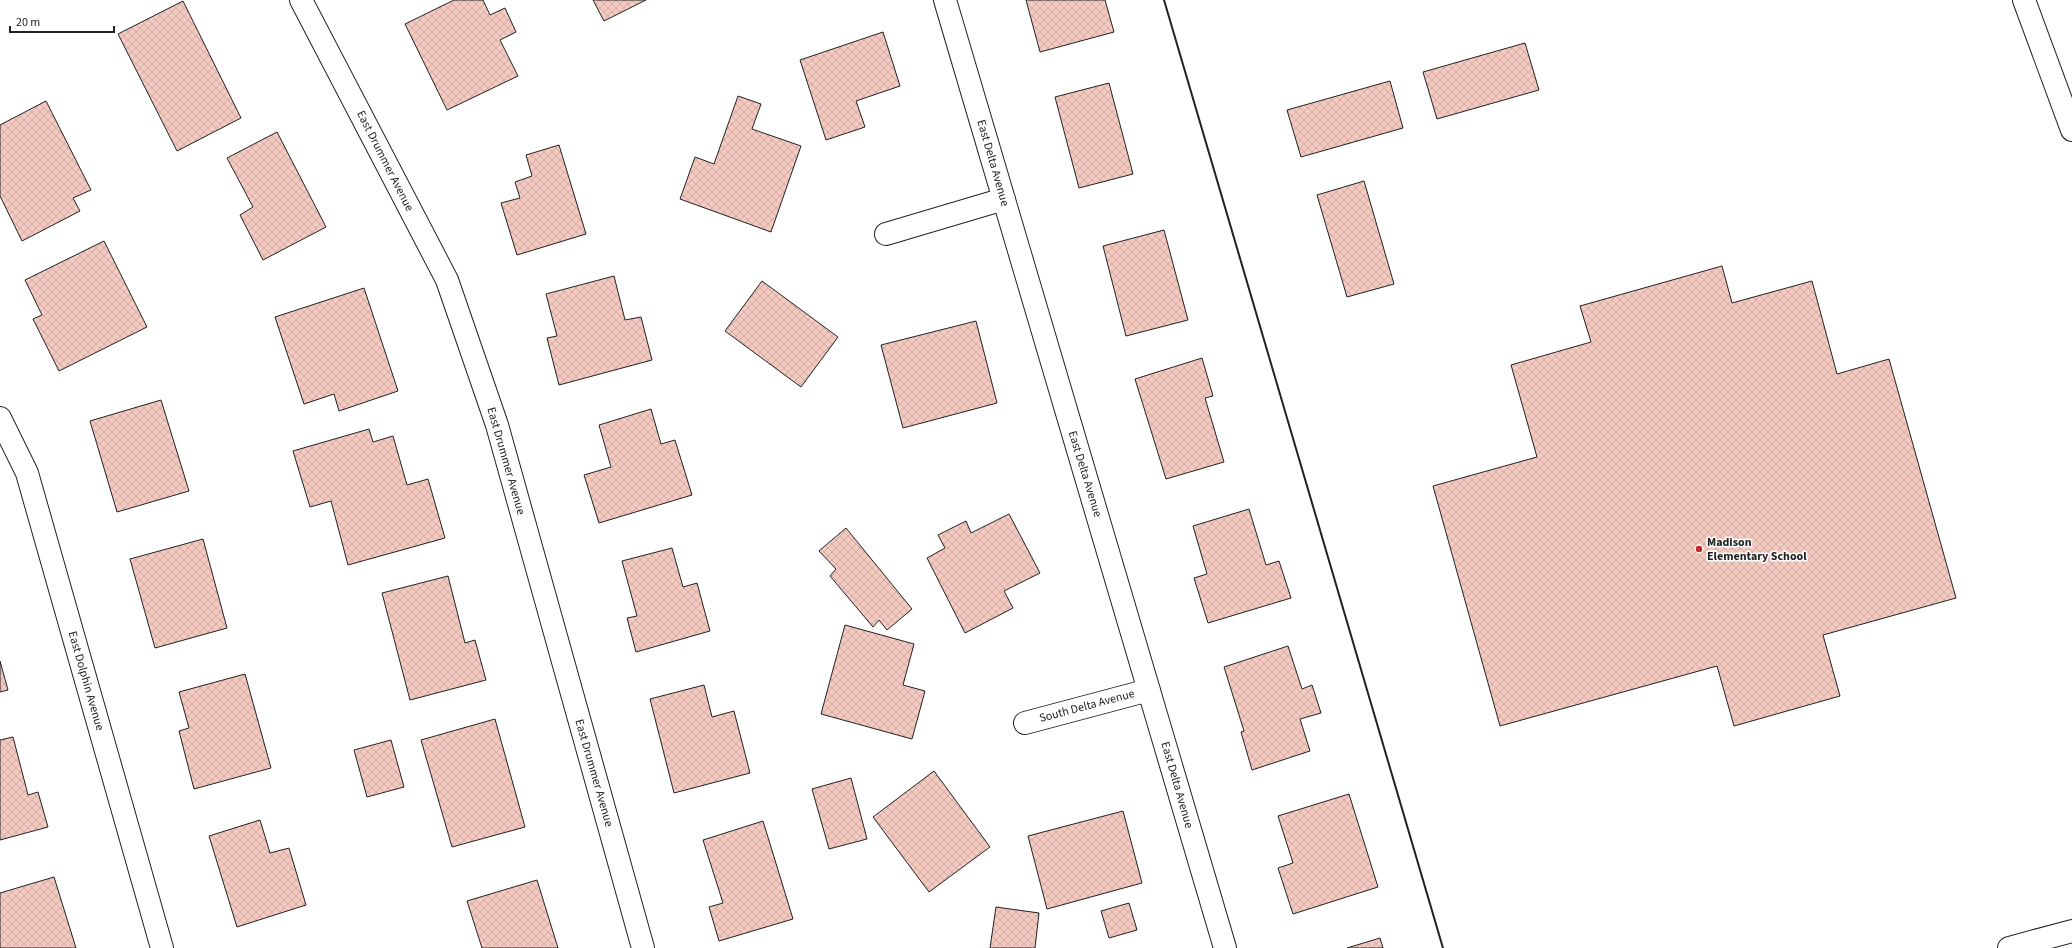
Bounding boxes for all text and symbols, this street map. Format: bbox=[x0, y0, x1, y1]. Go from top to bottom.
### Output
scale bar bbox=[10, 8, 114, 34]
text: 20 m bbox=[16, 14, 40, 31]
street label: East Drummer Avenue bbox=[352, 108, 418, 214]
street label: East Delta Avenue bbox=[973, 118, 1013, 208]
street label: East Drummer Avenue bbox=[483, 405, 529, 517]
street label: East Delta Avenue bbox=[1064, 429, 1106, 519]
place label: Madison Elementary School bbox=[1707, 534, 1807, 565]
marker: Madison Elementary School bbox=[1694, 544, 1704, 554]
street label: East Dolphin Avenue bbox=[64, 629, 108, 733]
street label: South Delta Avenue bbox=[1037, 685, 1137, 727]
street label: East Drummer Avenue bbox=[571, 717, 617, 829]
street label: East Delta Avenue bbox=[1157, 740, 1197, 830]

